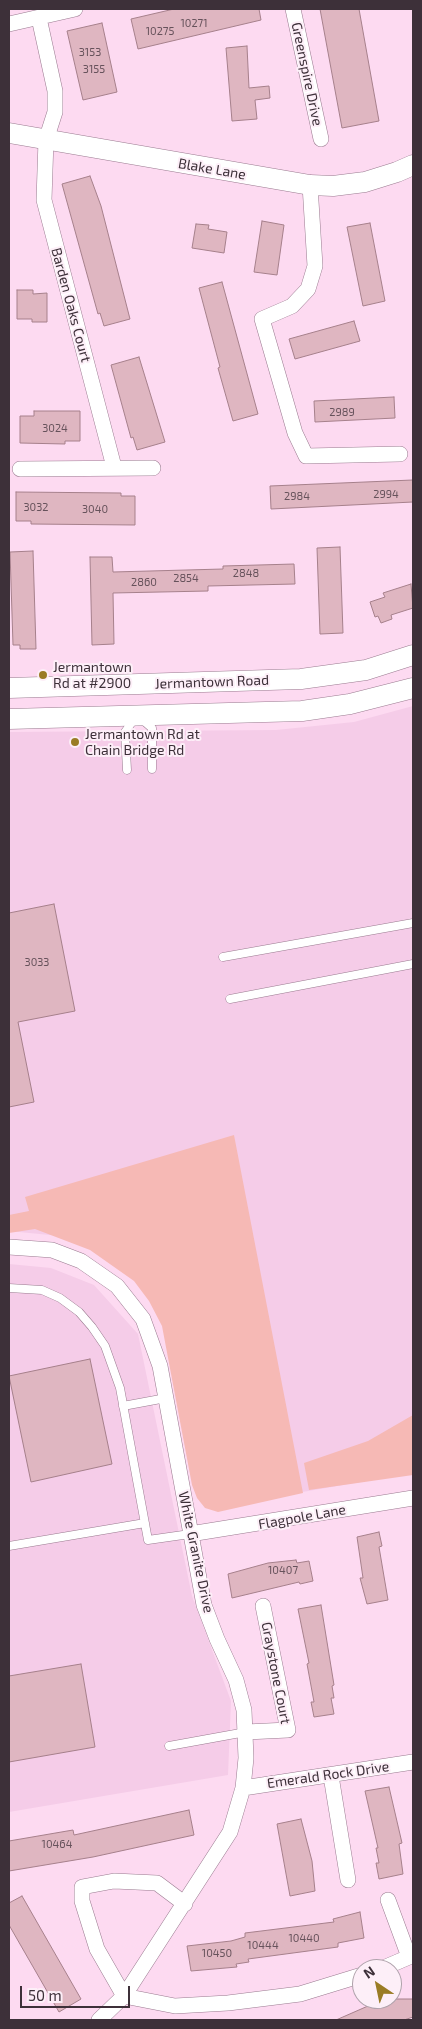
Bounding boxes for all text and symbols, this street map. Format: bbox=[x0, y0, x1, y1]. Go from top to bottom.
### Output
house number: 10271 bbox=[180, 16, 208, 30]
street label: Greenspire Drive bbox=[288, 21, 326, 127]
house number: 10275 bbox=[146, 24, 174, 38]
house number: 3153 bbox=[79, 45, 101, 59]
house number: 3155 bbox=[83, 62, 105, 76]
street label: Blake Lane bbox=[177, 155, 247, 183]
street label: Barden Oaks Court bbox=[48, 246, 94, 364]
house number: 2989 bbox=[329, 405, 355, 419]
house number: 3024 bbox=[42, 421, 68, 435]
house number: 2994 bbox=[373, 487, 399, 501]
house number: 2984 bbox=[284, 489, 310, 503]
house number: 3032 bbox=[23, 500, 49, 514]
house number: 3040 bbox=[82, 502, 108, 516]
house number: 2848 bbox=[233, 566, 259, 580]
house number: 2854 bbox=[173, 571, 199, 585]
house number: 2860 bbox=[131, 575, 157, 589]
place label: Jermantown Rd at #2900 bbox=[53, 659, 132, 692]
marker: Jermantown Rd at #2900 bbox=[37, 669, 49, 681]
street label: Jermantown Road bbox=[155, 672, 269, 692]
place label: Jermantown Rd at Chain Bridge Rd bbox=[85, 726, 200, 759]
marker: Jermantown Rd at Chain Bridge Rd bbox=[69, 736, 81, 748]
house number: 3033 bbox=[25, 955, 49, 969]
street label: White Granite Drive bbox=[175, 1490, 217, 1614]
street label: Flagpole Lane bbox=[257, 1501, 347, 1533]
house number: 10407 bbox=[268, 1563, 298, 1577]
street label: Graystone Court bbox=[258, 1621, 294, 1725]
street label: Emerald Rock Drive bbox=[266, 1758, 390, 1792]
house number: 10464 bbox=[42, 1837, 72, 1851]
house number: 10440 bbox=[288, 1931, 320, 1945]
house number: 10444 bbox=[247, 1938, 279, 1952]
house number: 10450 bbox=[202, 1946, 232, 1960]
north arrow bbox=[352, 1959, 402, 2009]
text: N bbox=[360, 1962, 378, 1982]
scale bar bbox=[22, 1976, 132, 2008]
text: 50 m bbox=[28, 1986, 62, 2004]

